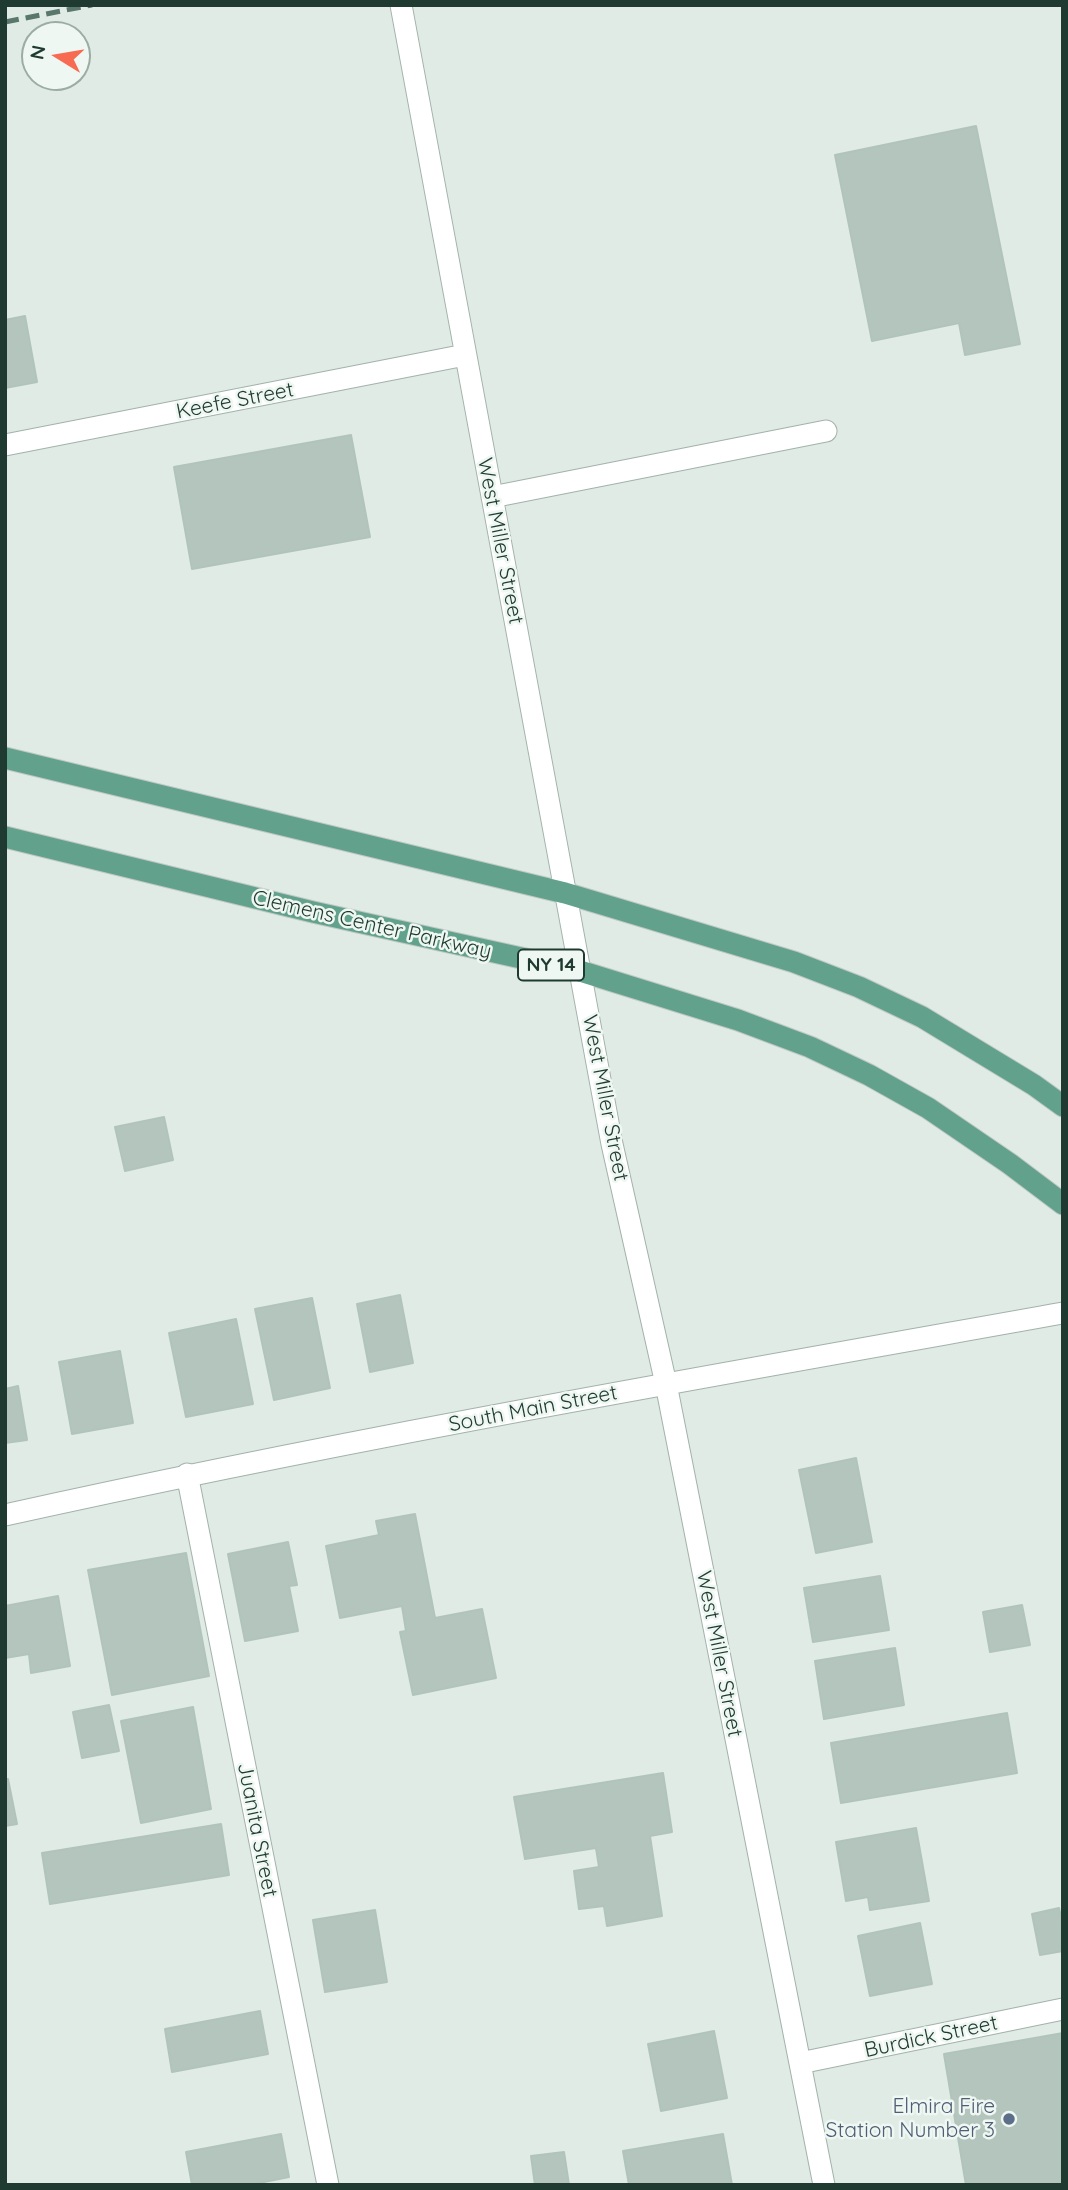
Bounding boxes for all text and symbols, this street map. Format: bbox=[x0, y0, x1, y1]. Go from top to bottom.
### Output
north arrow bbox=[21, 21, 91, 91]
text: N bbox=[24, 43, 50, 62]
street label: Keefe Street bbox=[174, 377, 296, 425]
street label: West Miller Street bbox=[472, 456, 528, 626]
street label: Clemens Center Parkway bbox=[250, 885, 494, 965]
road number: NY 14 bbox=[518, 950, 584, 981]
street label: West Miller Street bbox=[577, 1013, 633, 1183]
street label: South Main Street bbox=[447, 1380, 619, 1438]
street label: West Miller Street bbox=[691, 1569, 747, 1739]
street label: Juanita Street bbox=[232, 1761, 282, 1899]
street label: Burdick Street bbox=[862, 2011, 1000, 2063]
place label: Elmira Fire Station Number 3 bbox=[825, 2094, 995, 2144]
marker: Elmira Fire Station Number 3 bbox=[1001, 2111, 1017, 2127]

